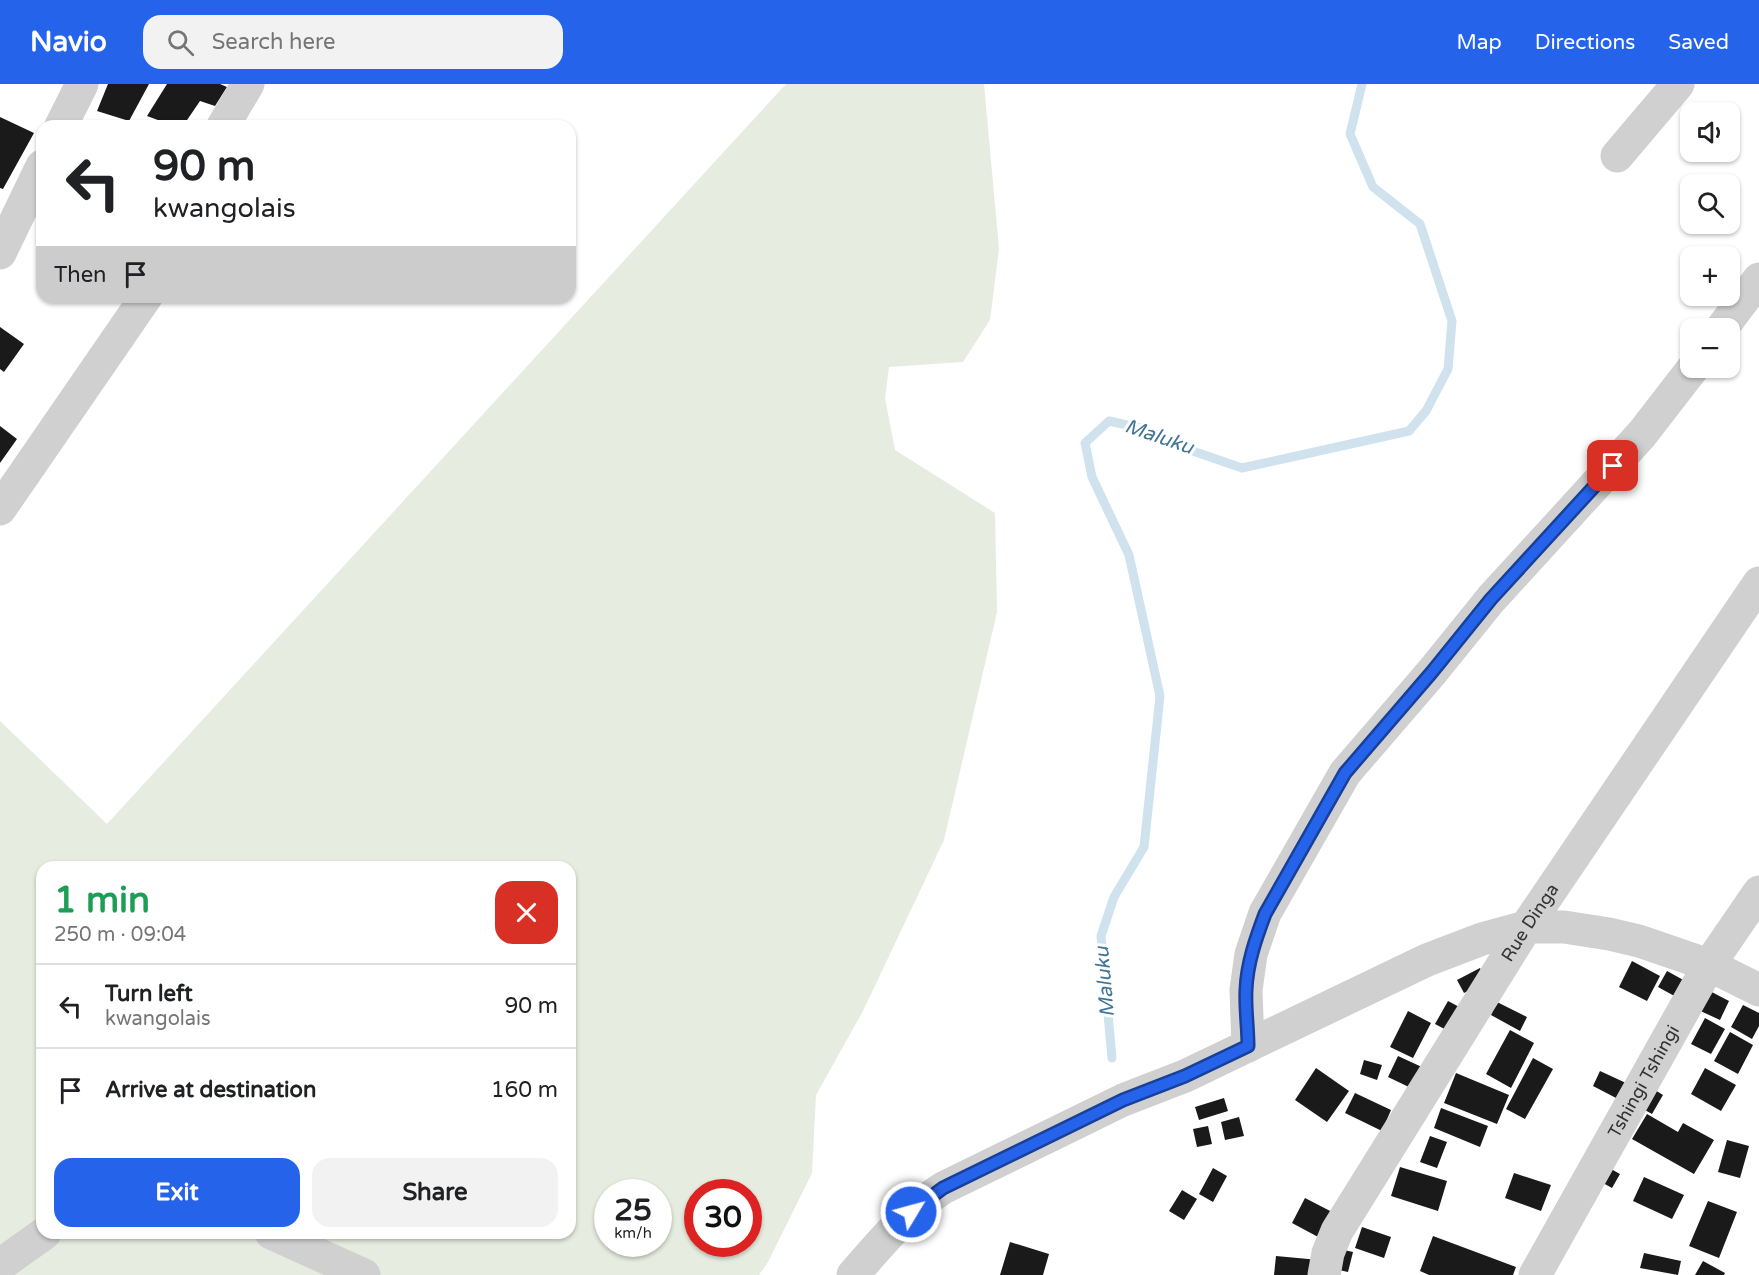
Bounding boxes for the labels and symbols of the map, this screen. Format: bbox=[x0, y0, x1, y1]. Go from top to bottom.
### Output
water label: Maluku bbox=[1122, 414, 1198, 460]
pin bbox=[1587, 440, 1638, 491]
street label: Rue Dinga bbox=[1496, 879, 1563, 966]
water label: Maluku bbox=[1090, 944, 1120, 1018]
street label: Tshingi Tshingi bbox=[1603, 1021, 1684, 1142]
speed limit sign: 30 bbox=[684, 1179, 762, 1257]
position arrow bbox=[879, 1180, 943, 1244]

